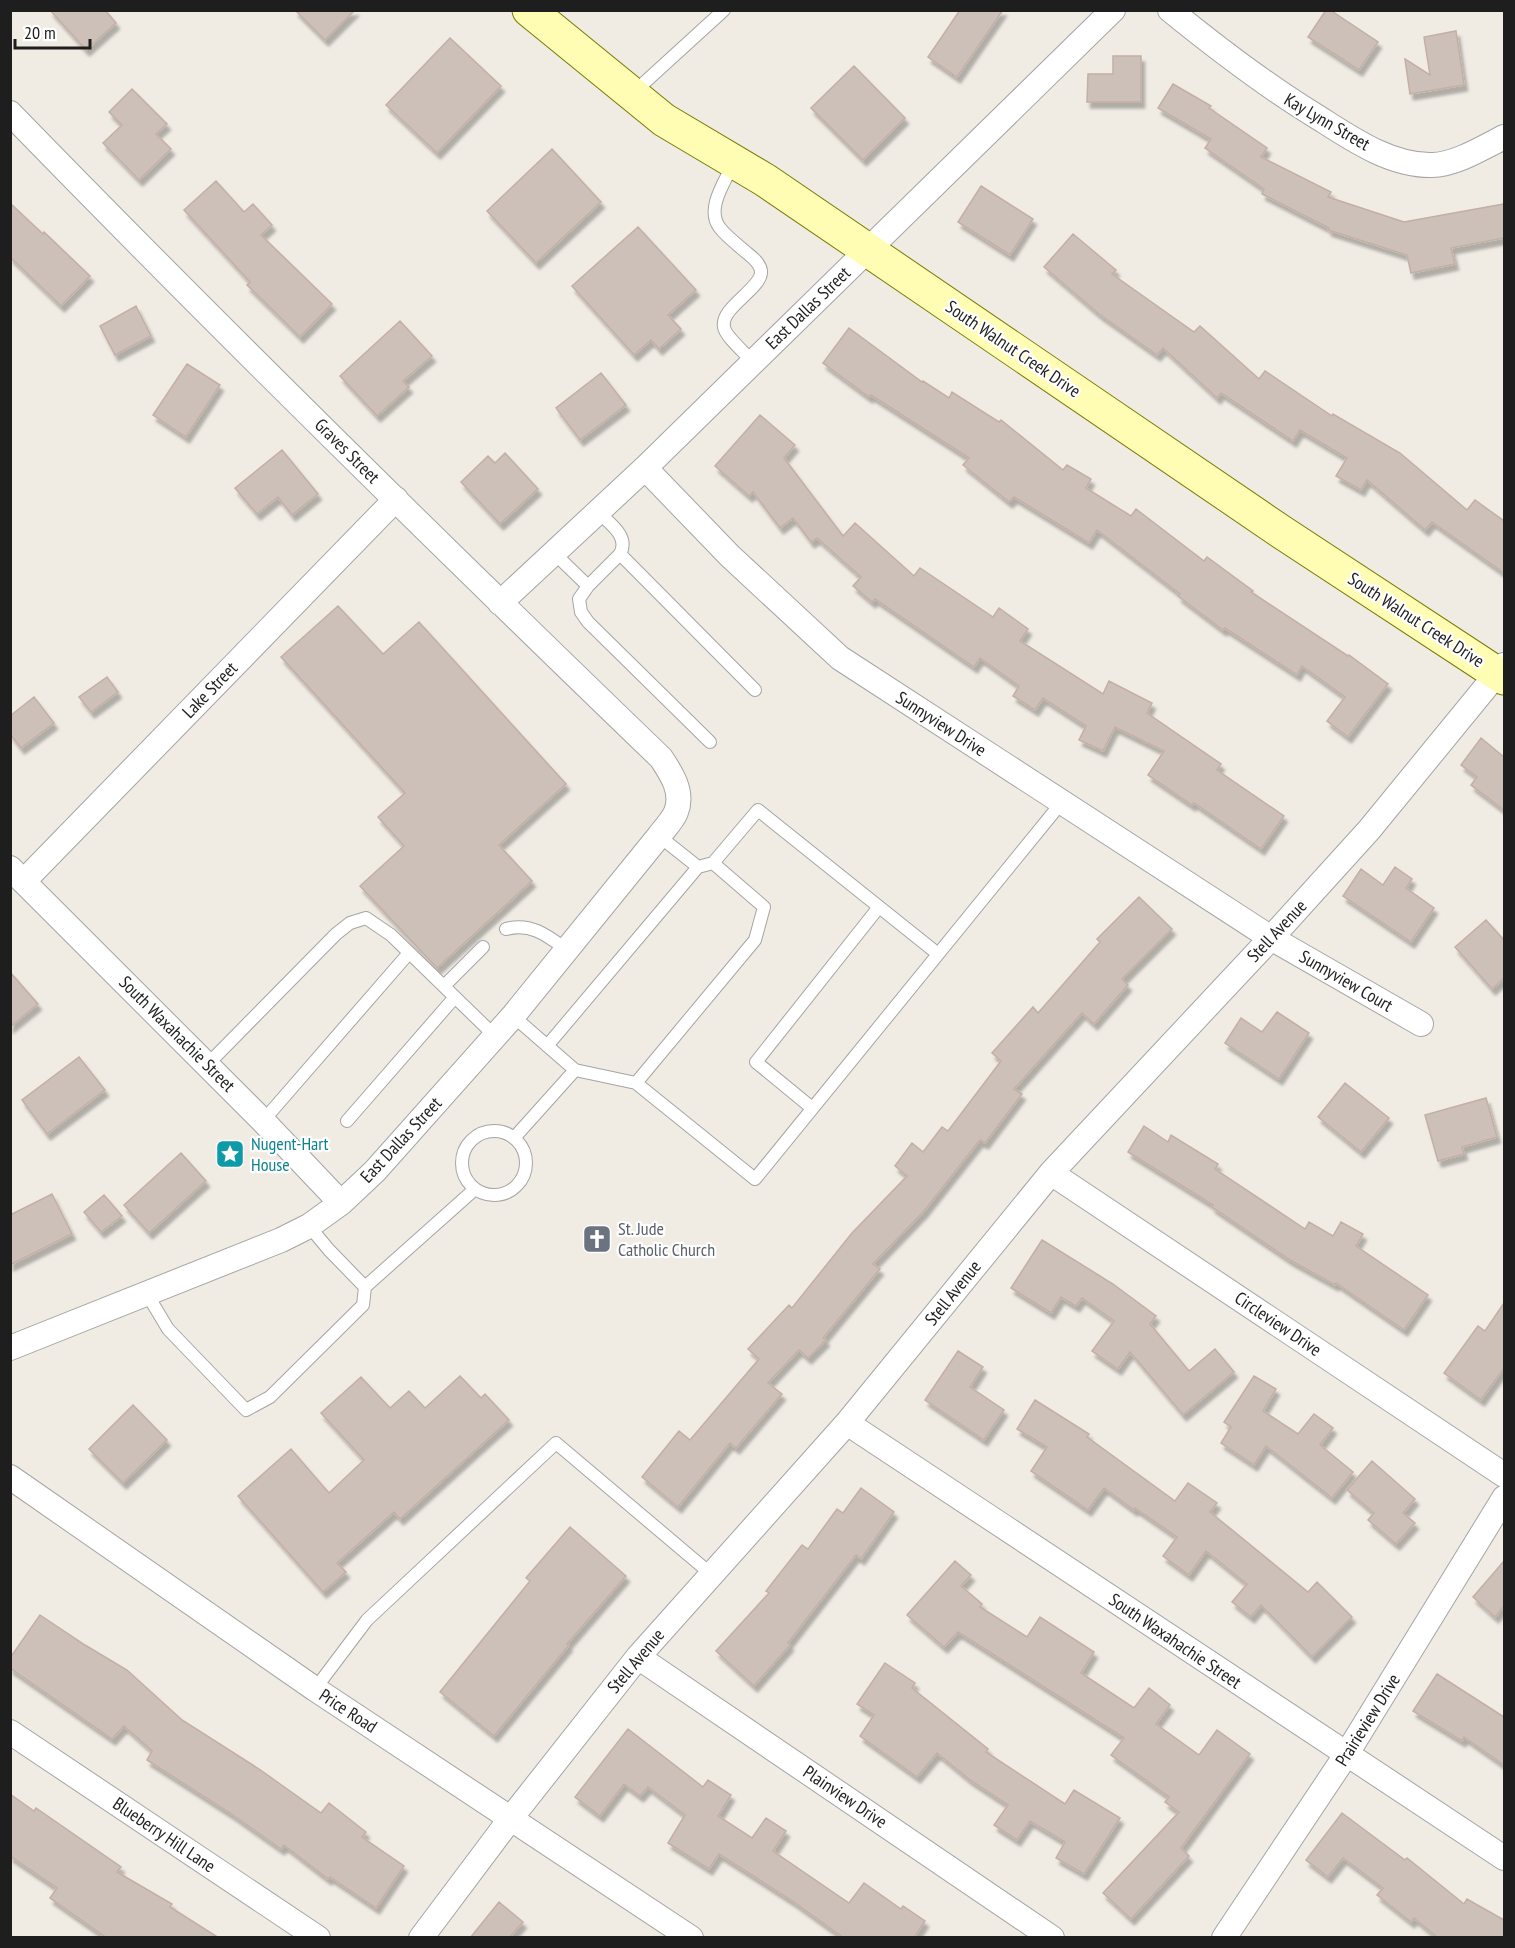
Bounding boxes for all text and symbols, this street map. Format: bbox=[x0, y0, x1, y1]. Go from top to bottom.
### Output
scale bar bbox=[15, 12, 90, 50]
text: 20 m bbox=[24, 21, 56, 44]
street label: Kay Lynn Street bbox=[1280, 88, 1374, 155]
street label: East Dallas Street bbox=[760, 261, 855, 354]
street label: South Walnut Creek Drive bbox=[941, 295, 1085, 402]
street label: Graves Street bbox=[310, 413, 385, 488]
street label: South Walnut Creek Drive bbox=[1344, 567, 1489, 672]
street label: Lake Street bbox=[177, 657, 242, 723]
street label: Sunnyview Drive bbox=[892, 686, 991, 761]
street label: Stell Avenue bbox=[1242, 895, 1311, 967]
street label: Sunnyview Court bbox=[1295, 945, 1397, 1017]
street label: South Waxahachie Street bbox=[114, 971, 240, 1097]
street label: East Dallas Street bbox=[355, 1092, 446, 1187]
place label: Nugent-Hart House bbox=[251, 1132, 329, 1176]
place icon: Nugent-Hart House bbox=[214, 1138, 246, 1170]
place label: St. Jude Catholic Church bbox=[618, 1217, 715, 1261]
church icon: St. Jude Catholic Church bbox=[581, 1223, 613, 1255]
street label: Stell Avenue bbox=[919, 1255, 986, 1330]
street label: Circleview Drive bbox=[1230, 1286, 1326, 1361]
street label: South Waxahachie Street bbox=[1105, 1588, 1246, 1693]
street label: Stell Avenue bbox=[602, 1624, 669, 1698]
street label: Prairieview Drive bbox=[1330, 1669, 1405, 1770]
street label: Price Road bbox=[315, 1683, 382, 1738]
street label: Plainview Drive bbox=[799, 1760, 892, 1833]
street label: Blueberry Hill Lane bbox=[109, 1792, 220, 1877]

